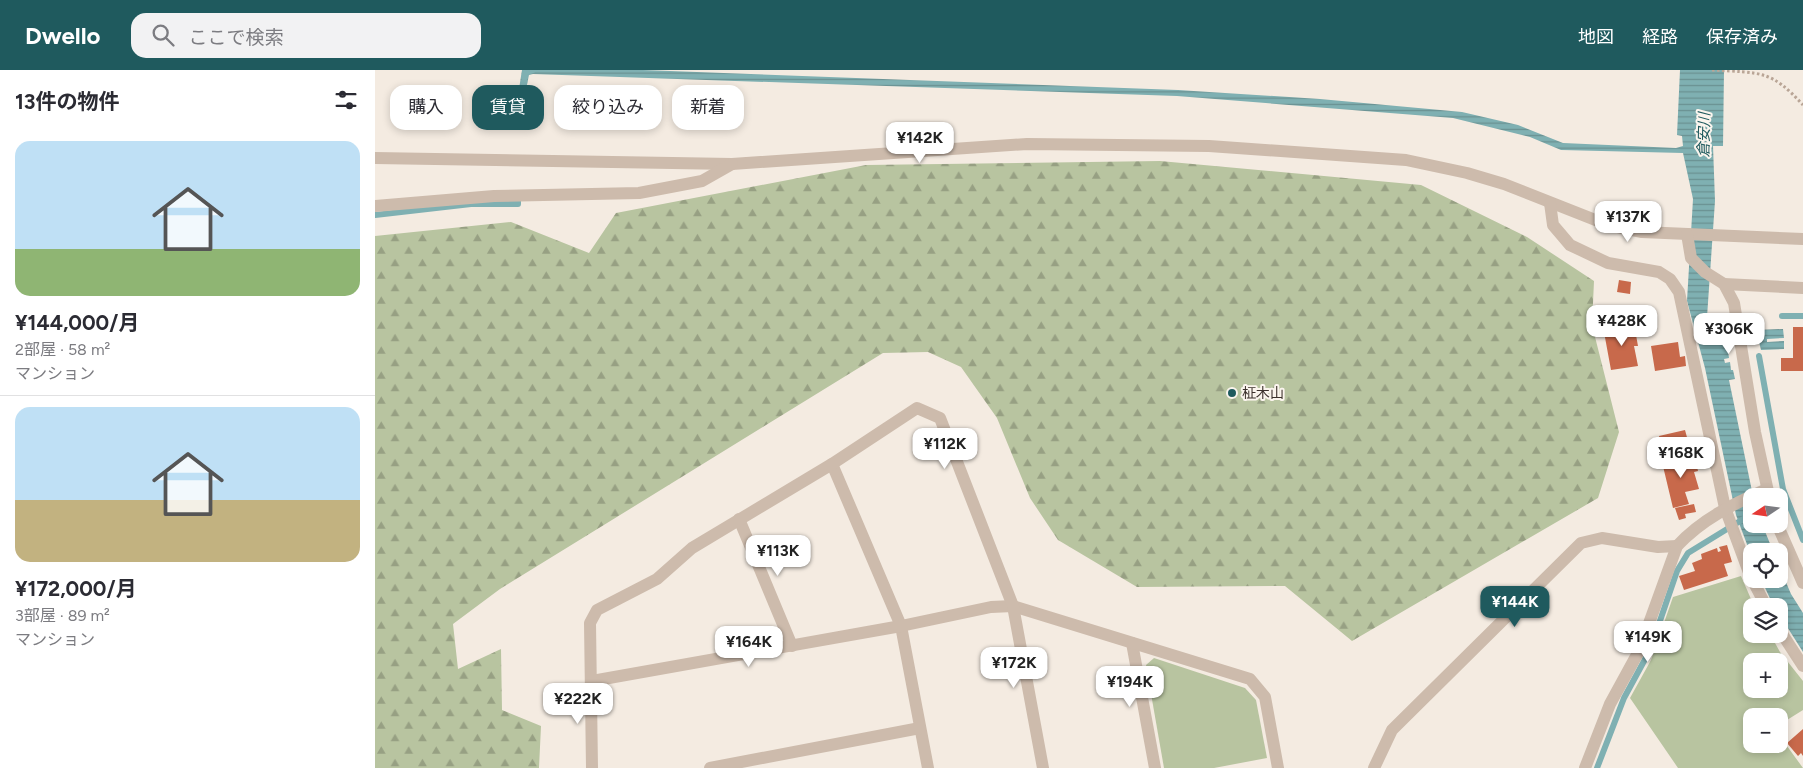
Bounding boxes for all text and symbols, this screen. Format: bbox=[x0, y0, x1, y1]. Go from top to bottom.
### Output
search box bbox=[131, 13, 481, 58]
text: Dwello bbox=[25, 21, 101, 50]
icon: search bbox=[149, 21, 177, 49]
text: ここで検索 bbox=[189, 26, 284, 49]
text: 地図 bbox=[1578, 26, 1614, 48]
text: 経路 bbox=[1642, 26, 1678, 48]
text: 保存済み bbox=[1706, 26, 1778, 48]
chip: 購入 bbox=[390, 85, 462, 130]
chip: 賃貸 bbox=[472, 85, 544, 130]
chip: 絞り込み bbox=[554, 85, 662, 130]
chip: 新着 bbox=[672, 85, 744, 130]
icon: filters bbox=[332, 86, 360, 114]
text: 13件の物件 bbox=[15, 89, 120, 114]
water label: 倉安川 bbox=[1695, 110, 1713, 158]
pin: ¥142K bbox=[885, 122, 955, 164]
text: ¥142K bbox=[897, 128, 943, 147]
icon: home bbox=[143, 174, 233, 264]
pin: ¥137K bbox=[1593, 200, 1663, 243]
text: ¥137K bbox=[1606, 207, 1650, 226]
pin: ¥428K bbox=[1587, 304, 1657, 347]
text: ¥144,000/月 bbox=[15, 310, 139, 335]
text: ¥428K bbox=[1597, 311, 1647, 330]
pin: ¥306K bbox=[1694, 312, 1764, 355]
text: ¥306K bbox=[1705, 319, 1753, 338]
text: 2部屋 · 58 m² bbox=[15, 340, 110, 359]
text: マンション bbox=[15, 364, 95, 383]
place label: 柾木山 bbox=[1242, 385, 1284, 402]
marker: 柾木山 bbox=[1226, 387, 1238, 399]
pin: ¥112K bbox=[910, 428, 980, 470]
text: ¥112K bbox=[924, 434, 966, 453]
pin: ¥168K bbox=[1646, 436, 1716, 479]
icon: home bbox=[143, 439, 233, 529]
text: ¥168K bbox=[1658, 443, 1704, 462]
north arrow bbox=[1743, 488, 1787, 532]
map controls bbox=[1743, 488, 1788, 753]
pin: ¥113K bbox=[743, 534, 813, 577]
text: ¥113K bbox=[757, 541, 799, 560]
button: locate bbox=[1743, 543, 1788, 588]
text: ¥172,000/月 bbox=[15, 576, 137, 601]
pin: ¥144K bbox=[1480, 586, 1550, 628]
text: ¥144K bbox=[1491, 592, 1539, 611]
button: layers bbox=[1743, 598, 1788, 643]
text: 3部屋 · 89 m² bbox=[15, 606, 110, 625]
pin: ¥149K bbox=[1613, 620, 1683, 663]
pin: ¥164K bbox=[714, 626, 784, 668]
text: ¥149K bbox=[1625, 627, 1671, 646]
text: マンション bbox=[15, 630, 95, 649]
text: ¥164K bbox=[726, 632, 772, 651]
pin: ¥172K bbox=[979, 646, 1049, 689]
text: ¥172K bbox=[991, 653, 1037, 672]
button: + bbox=[1743, 653, 1788, 698]
pin: ¥194K bbox=[1095, 666, 1165, 708]
text: ¥194K bbox=[1107, 672, 1153, 691]
pin: ¥222K bbox=[543, 682, 613, 725]
text: ¥222K bbox=[554, 689, 602, 708]
button: − bbox=[1743, 708, 1788, 753]

